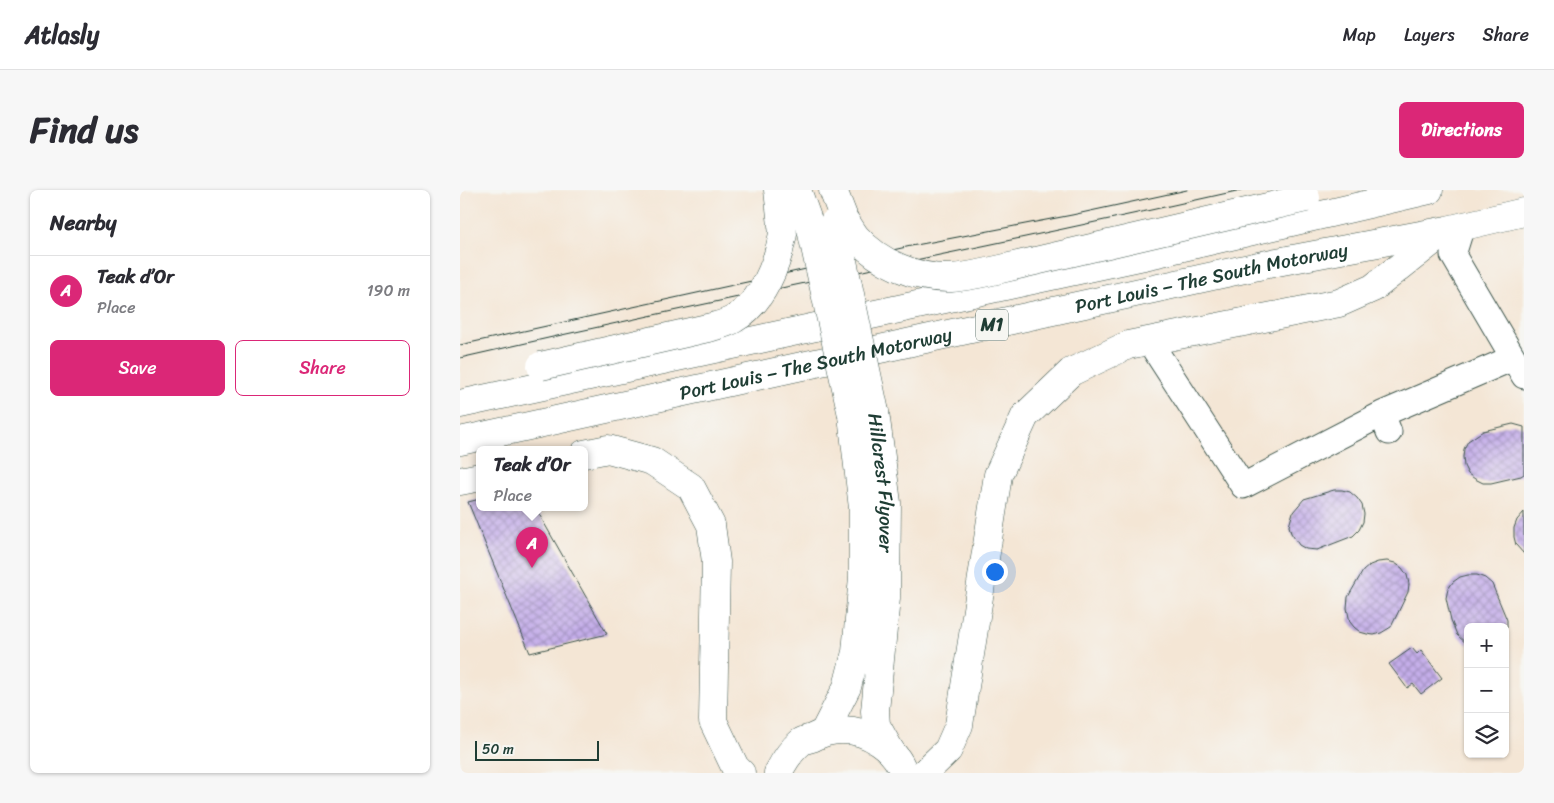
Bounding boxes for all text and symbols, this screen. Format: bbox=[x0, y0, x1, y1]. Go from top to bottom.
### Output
text: Atlasly bbox=[25, 14, 99, 56]
text: Map bbox=[1343, 19, 1376, 51]
text: Layers bbox=[1404, 19, 1455, 51]
text: Share bbox=[1483, 19, 1529, 51]
text: Find us bbox=[30, 99, 138, 161]
button: Directions bbox=[1399, 102, 1524, 158]
text: Nearby bbox=[50, 204, 116, 242]
street label: Port Louis – The South Motorway bbox=[1072, 233, 1351, 323]
text: Teak d’Or bbox=[97, 260, 174, 293]
text: A bbox=[61, 276, 71, 305]
text: 190 m bbox=[367, 276, 410, 305]
text: Place bbox=[97, 293, 136, 322]
road number: M1 bbox=[976, 310, 1008, 340]
street label: Port Louis – The South Motorway bbox=[676, 318, 955, 409]
button: Save bbox=[50, 340, 225, 396]
button: Share bbox=[235, 340, 410, 396]
street label: Hillcrest Flyover bbox=[858, 411, 903, 553]
popup bbox=[476, 446, 588, 511]
text: Teak d’Or bbox=[493, 448, 571, 481]
text: Place bbox=[493, 481, 532, 510]
pin: A bbox=[516, 527, 548, 568]
your location bbox=[982, 559, 1008, 585]
map controls bbox=[1464, 623, 1509, 758]
button: + bbox=[1464, 623, 1509, 668]
button: − bbox=[1464, 668, 1509, 713]
button: layers bbox=[1464, 713, 1509, 758]
text: 50 m bbox=[482, 737, 514, 762]
scale bar bbox=[475, 738, 599, 761]

